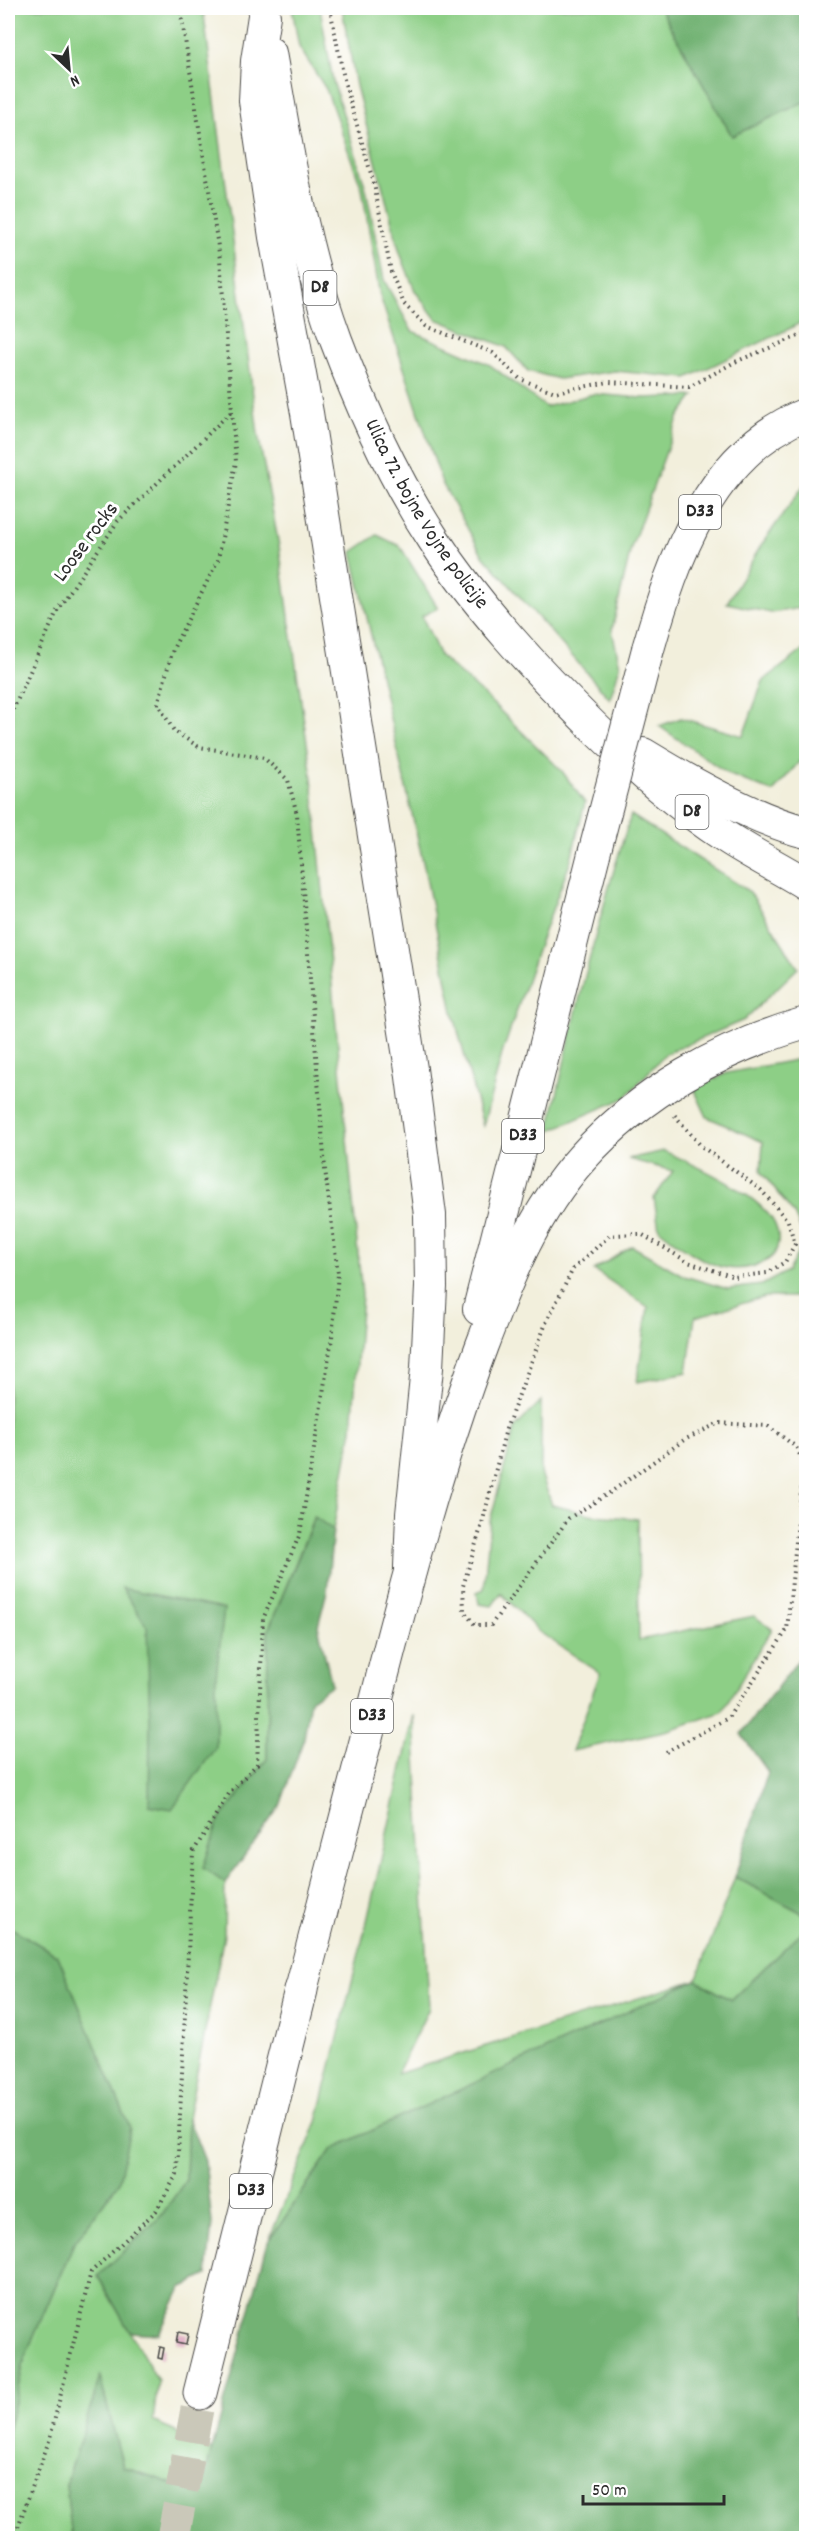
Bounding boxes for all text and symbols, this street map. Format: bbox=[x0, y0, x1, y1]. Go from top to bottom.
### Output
north arrow bbox=[39, 39, 99, 99]
text: N bbox=[66, 68, 83, 92]
road number: D8 bbox=[304, 271, 336, 305]
street label: Ulica 72. bojne Vojne policije bbox=[356, 415, 495, 617]
road number: D33 bbox=[679, 495, 721, 529]
street label: Loose rocks bbox=[47, 497, 127, 589]
road number: D8 bbox=[676, 795, 708, 829]
road number: D33 bbox=[502, 1119, 544, 1153]
road number: D33 bbox=[351, 1699, 393, 1733]
road number: D33 bbox=[230, 2174, 272, 2208]
scale bar bbox=[583, 2468, 724, 2506]
text: 50 m bbox=[592, 2479, 627, 2504]

